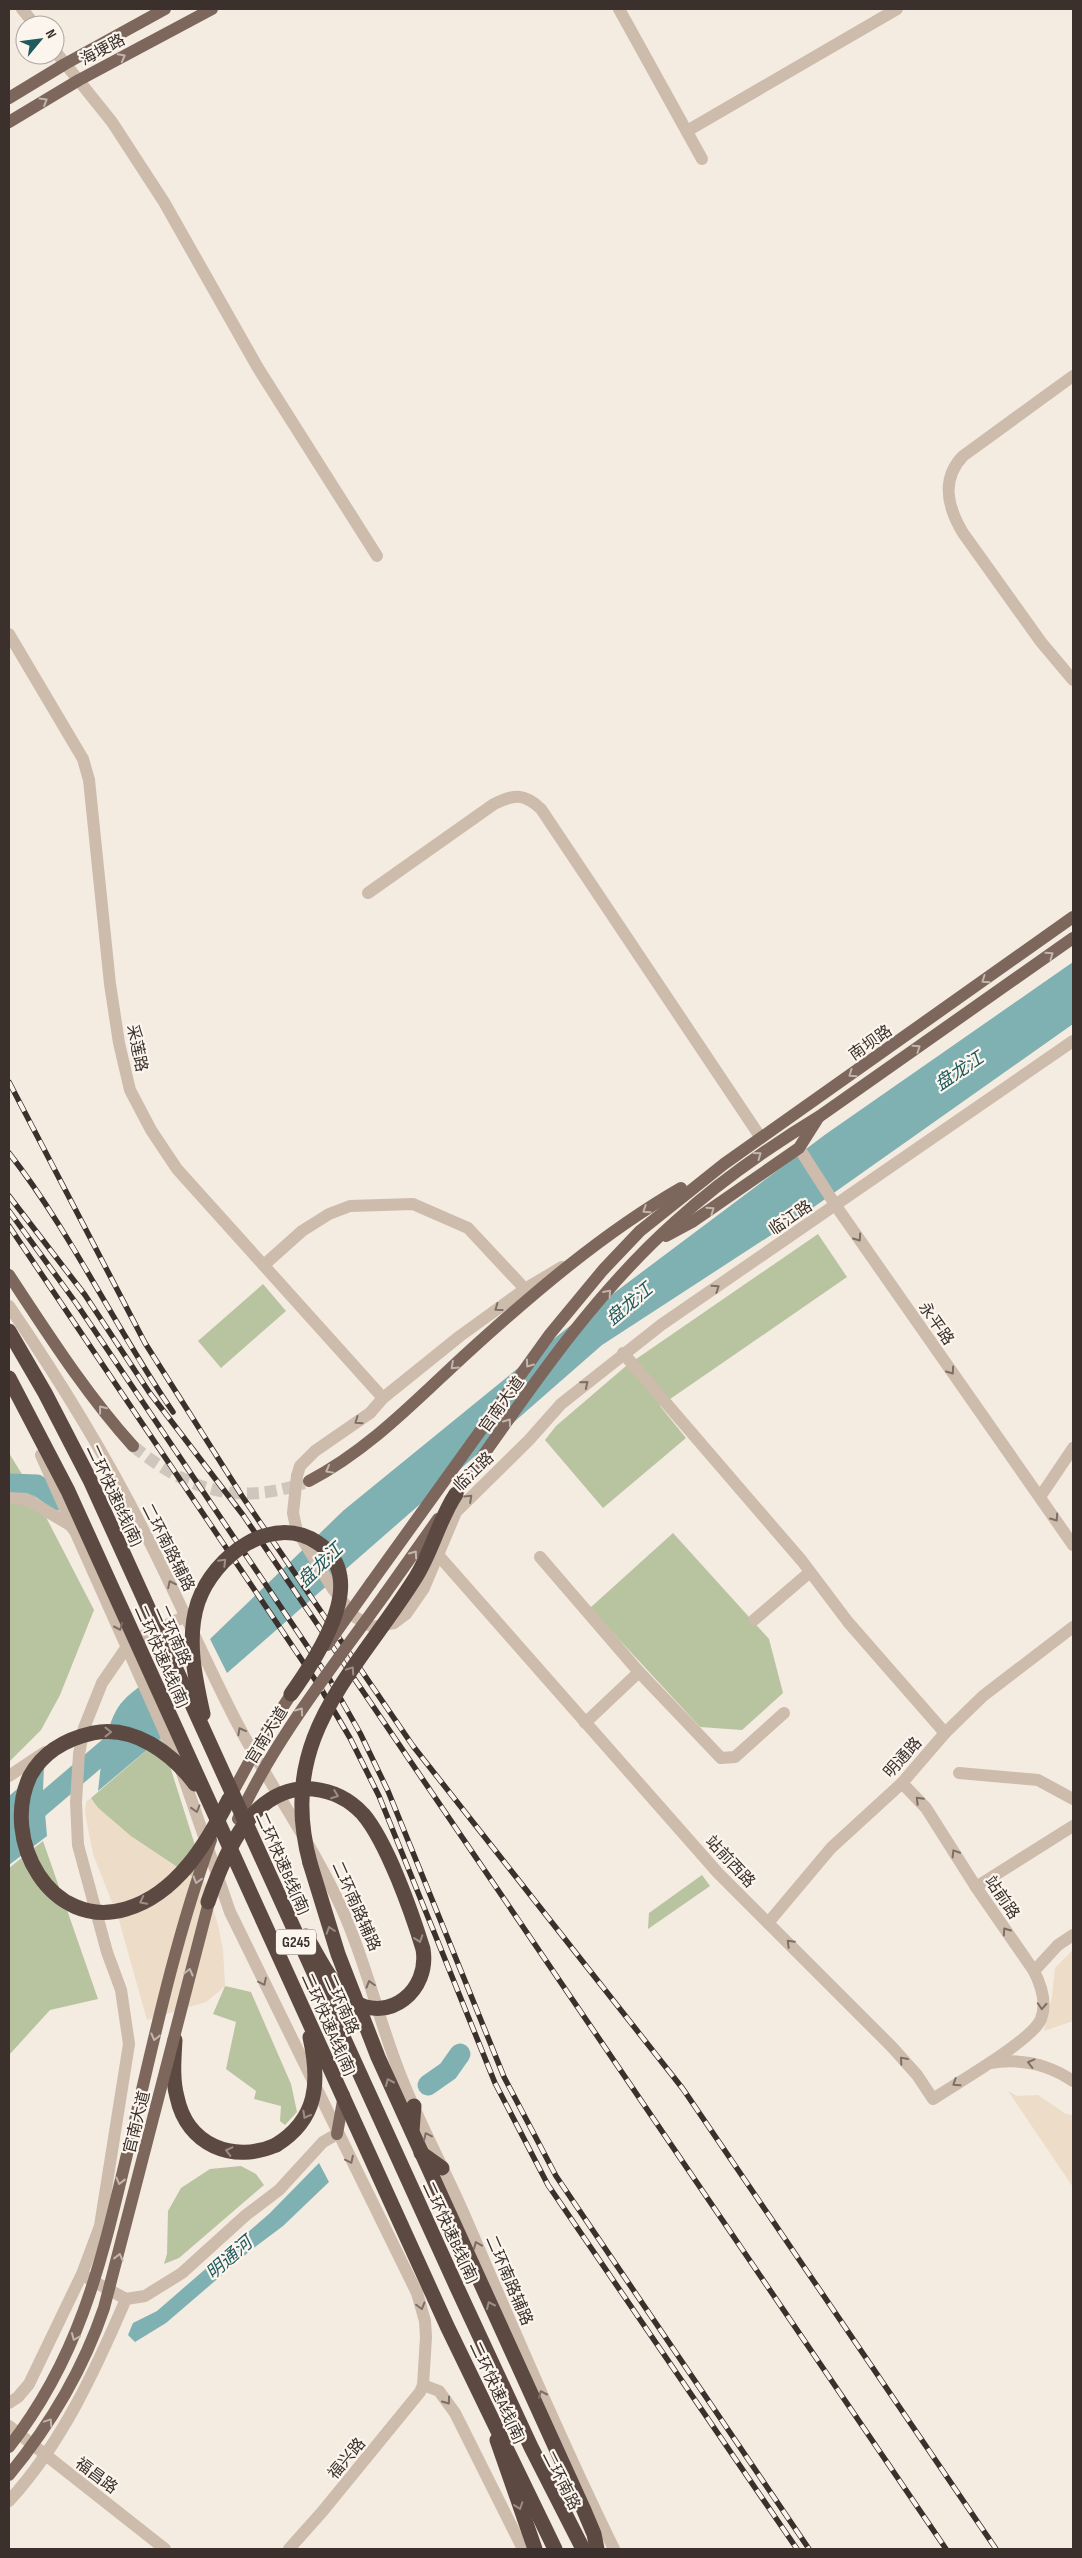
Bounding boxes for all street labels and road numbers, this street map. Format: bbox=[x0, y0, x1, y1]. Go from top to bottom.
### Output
street label: 海埂路 bbox=[77, 31, 128, 70]
street label: 南坝路 bbox=[846, 1022, 896, 1065]
street label: 采莲路 bbox=[122, 1023, 151, 1074]
street label: 临江路 bbox=[766, 1197, 816, 1240]
street label: 永平路 bbox=[914, 1299, 957, 1349]
street label: 官南大道 bbox=[476, 1373, 529, 1436]
street label: 二环快速B线(南) bbox=[82, 1442, 146, 1550]
street label: 临江路 bbox=[450, 1449, 498, 1496]
street label: 二环南路辅路 bbox=[137, 1501, 198, 1595]
street label: 二环快速A线(南) bbox=[130, 1603, 192, 1711]
street label: 二环南路 bbox=[151, 1603, 194, 1669]
street label: 官南大道 bbox=[242, 1704, 292, 1768]
street label: 明通路 bbox=[880, 1734, 926, 1782]
street label: 二环快速B线(南) bbox=[251, 1809, 313, 1918]
street label: 站前西路 bbox=[701, 1832, 759, 1892]
street label: 二环南路辅路 bbox=[327, 1859, 384, 1954]
street label: 站前路 bbox=[980, 1873, 1023, 1923]
road number: G245 bbox=[276, 1930, 316, 1954]
street label: 二环快速A线(南) bbox=[297, 1971, 359, 2079]
street label: 二环南路 bbox=[319, 1972, 362, 2038]
street label: 官南大道 bbox=[120, 2089, 154, 2156]
street label: 二环快速B线(南) bbox=[418, 2179, 482, 2287]
street label: 二环南路辅路 bbox=[481, 2233, 536, 2328]
street label: 二环快速A线(南) bbox=[465, 2339, 528, 2446]
street label: 福兴路 bbox=[324, 2434, 370, 2483]
street label: 二环南路 bbox=[538, 2448, 584, 2514]
street label: 福昌路 bbox=[71, 2454, 121, 2498]

